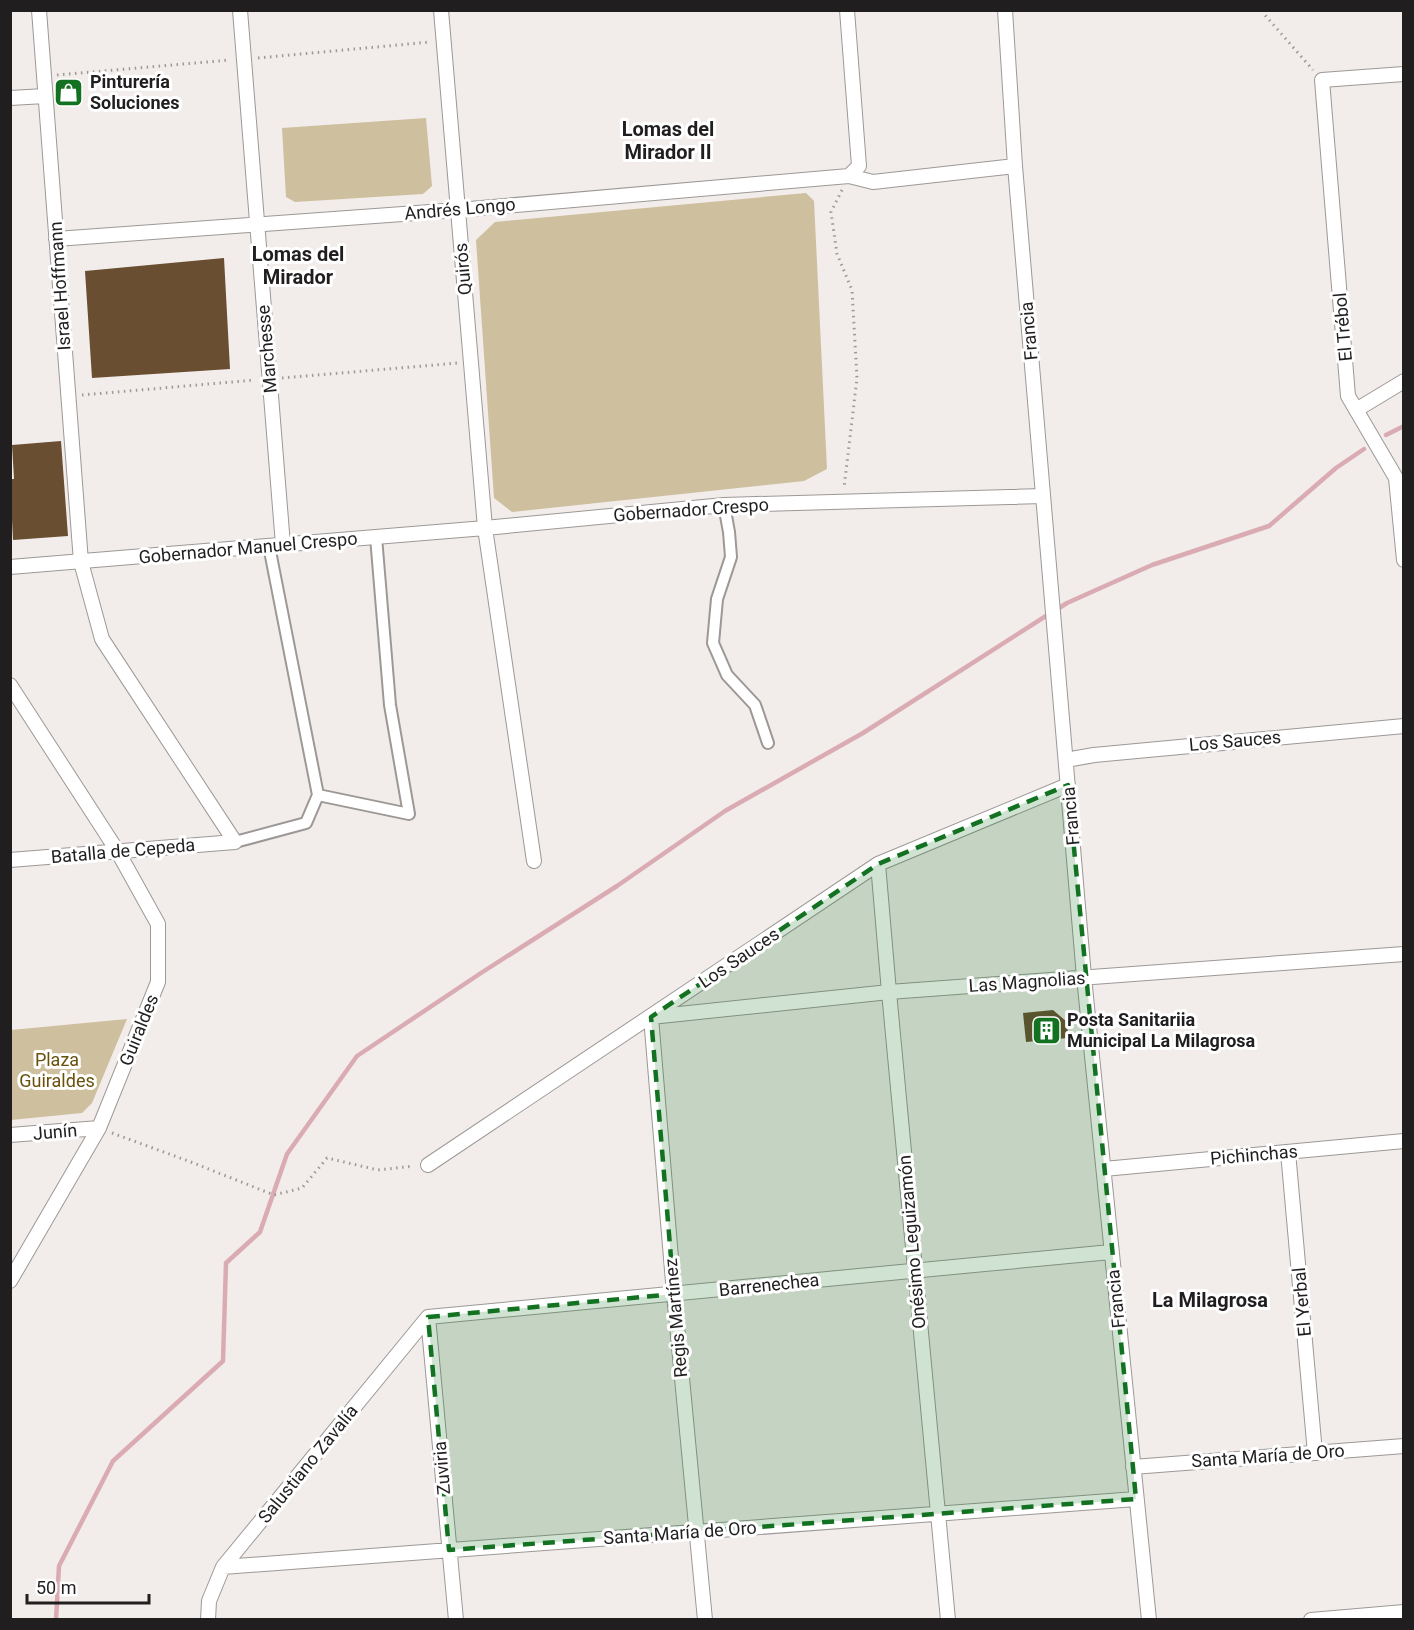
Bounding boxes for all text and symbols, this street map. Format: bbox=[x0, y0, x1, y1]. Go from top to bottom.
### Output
place label: Pinturería Soluciones bbox=[90, 71, 179, 113]
shop icon: Pinturería Soluciones bbox=[53, 76, 85, 108]
district label: Lomas del Mirador II bbox=[622, 117, 714, 164]
street label: Andrés Longo bbox=[404, 193, 516, 224]
street label: Israel Hoffmann bbox=[45, 221, 74, 351]
district label: Lomas del Mirador bbox=[252, 242, 344, 289]
street label: Quirós bbox=[450, 242, 475, 296]
street label: El Trébol bbox=[1329, 292, 1356, 362]
street label: Francia bbox=[1015, 301, 1042, 361]
street label: Marchesse bbox=[252, 304, 281, 394]
street label: Gobernador Crespo bbox=[612, 494, 769, 525]
street label: Gobernador Manuel Crespo bbox=[138, 527, 358, 568]
street label: Los Sauces bbox=[1188, 726, 1282, 755]
street label: Francia bbox=[1057, 786, 1084, 846]
street label: Batalla de Cepeda bbox=[50, 834, 196, 867]
street label: Los Sauces bbox=[695, 923, 783, 992]
street label: Las Magnolias bbox=[968, 967, 1086, 996]
street label: Guiraldes bbox=[115, 991, 162, 1069]
place label: Posta Sanitariia Municipal La Milagrosa bbox=[1067, 1009, 1256, 1051]
building icon: Posta Sanitariia Municipal La Milagrosa bbox=[1030, 1014, 1062, 1046]
park label: Plaza Guiraldes bbox=[19, 1049, 95, 1091]
street label: Junín bbox=[32, 1119, 78, 1144]
street label: Pichinchas bbox=[1209, 1140, 1299, 1169]
street label: Onésimo Leguizamón bbox=[893, 1154, 930, 1330]
street label: Regis Martínez bbox=[660, 1257, 691, 1379]
street label: El Yerbal bbox=[1288, 1267, 1315, 1337]
street label: Barrenechea bbox=[718, 1269, 820, 1300]
street label: Francia bbox=[1102, 1269, 1129, 1329]
district label: La Milagrosa bbox=[1152, 1288, 1268, 1312]
street label: Salustiano Zavalía bbox=[253, 1400, 362, 1527]
street label: Zuviria bbox=[429, 1440, 454, 1496]
street label: Santa María de Oro bbox=[1191, 1440, 1345, 1471]
street label: Santa María de Oro bbox=[603, 1517, 757, 1548]
scale bar bbox=[27, 1567, 148, 1605]
text: 50 m bbox=[36, 1577, 76, 1598]

